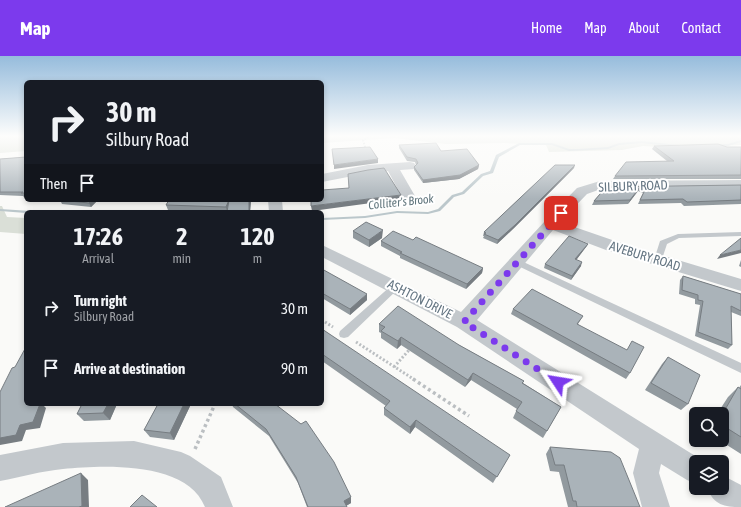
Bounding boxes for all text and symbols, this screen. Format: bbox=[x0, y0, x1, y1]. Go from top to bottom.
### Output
text: Map bbox=[20, 17, 51, 39]
text: Home bbox=[531, 20, 562, 36]
text: Map bbox=[584, 20, 607, 36]
text: About bbox=[629, 20, 660, 36]
text: Contact bbox=[682, 20, 721, 36]
icon: right bbox=[40, 96, 92, 148]
text: 30 m bbox=[106, 96, 156, 128]
text: Silbury Road bbox=[106, 129, 189, 150]
icon: arrive bbox=[76, 172, 98, 194]
text: Then bbox=[40, 175, 68, 192]
street label: SILBURY ROAD bbox=[598, 177, 668, 195]
water label: Colliter's Brook bbox=[368, 192, 435, 212]
pin bbox=[544, 196, 578, 230]
icon: arrive bbox=[550, 202, 572, 224]
text: 17:26 bbox=[74, 223, 123, 250]
text: 2 bbox=[176, 223, 187, 250]
text: 120 bbox=[241, 223, 274, 250]
street label: AVEBURY ROAD bbox=[608, 238, 682, 274]
text: Arrival bbox=[82, 251, 114, 266]
text: min bbox=[172, 251, 191, 266]
text: m bbox=[253, 251, 262, 266]
street label: ASHTON DRIVE bbox=[385, 276, 455, 322]
text: Turn right bbox=[74, 292, 127, 309]
icon: right bbox=[40, 297, 62, 319]
text: 30 m bbox=[281, 300, 308, 317]
text: Silbury Road bbox=[74, 309, 134, 324]
icon: arrive bbox=[40, 357, 62, 379]
text: Arrive at destination bbox=[74, 360, 185, 377]
text: 90 m bbox=[281, 360, 308, 377]
position arrow bbox=[537, 361, 579, 403]
map controls bbox=[689, 407, 729, 495]
button: search bbox=[689, 407, 729, 447]
button: layers bbox=[689, 455, 729, 495]

